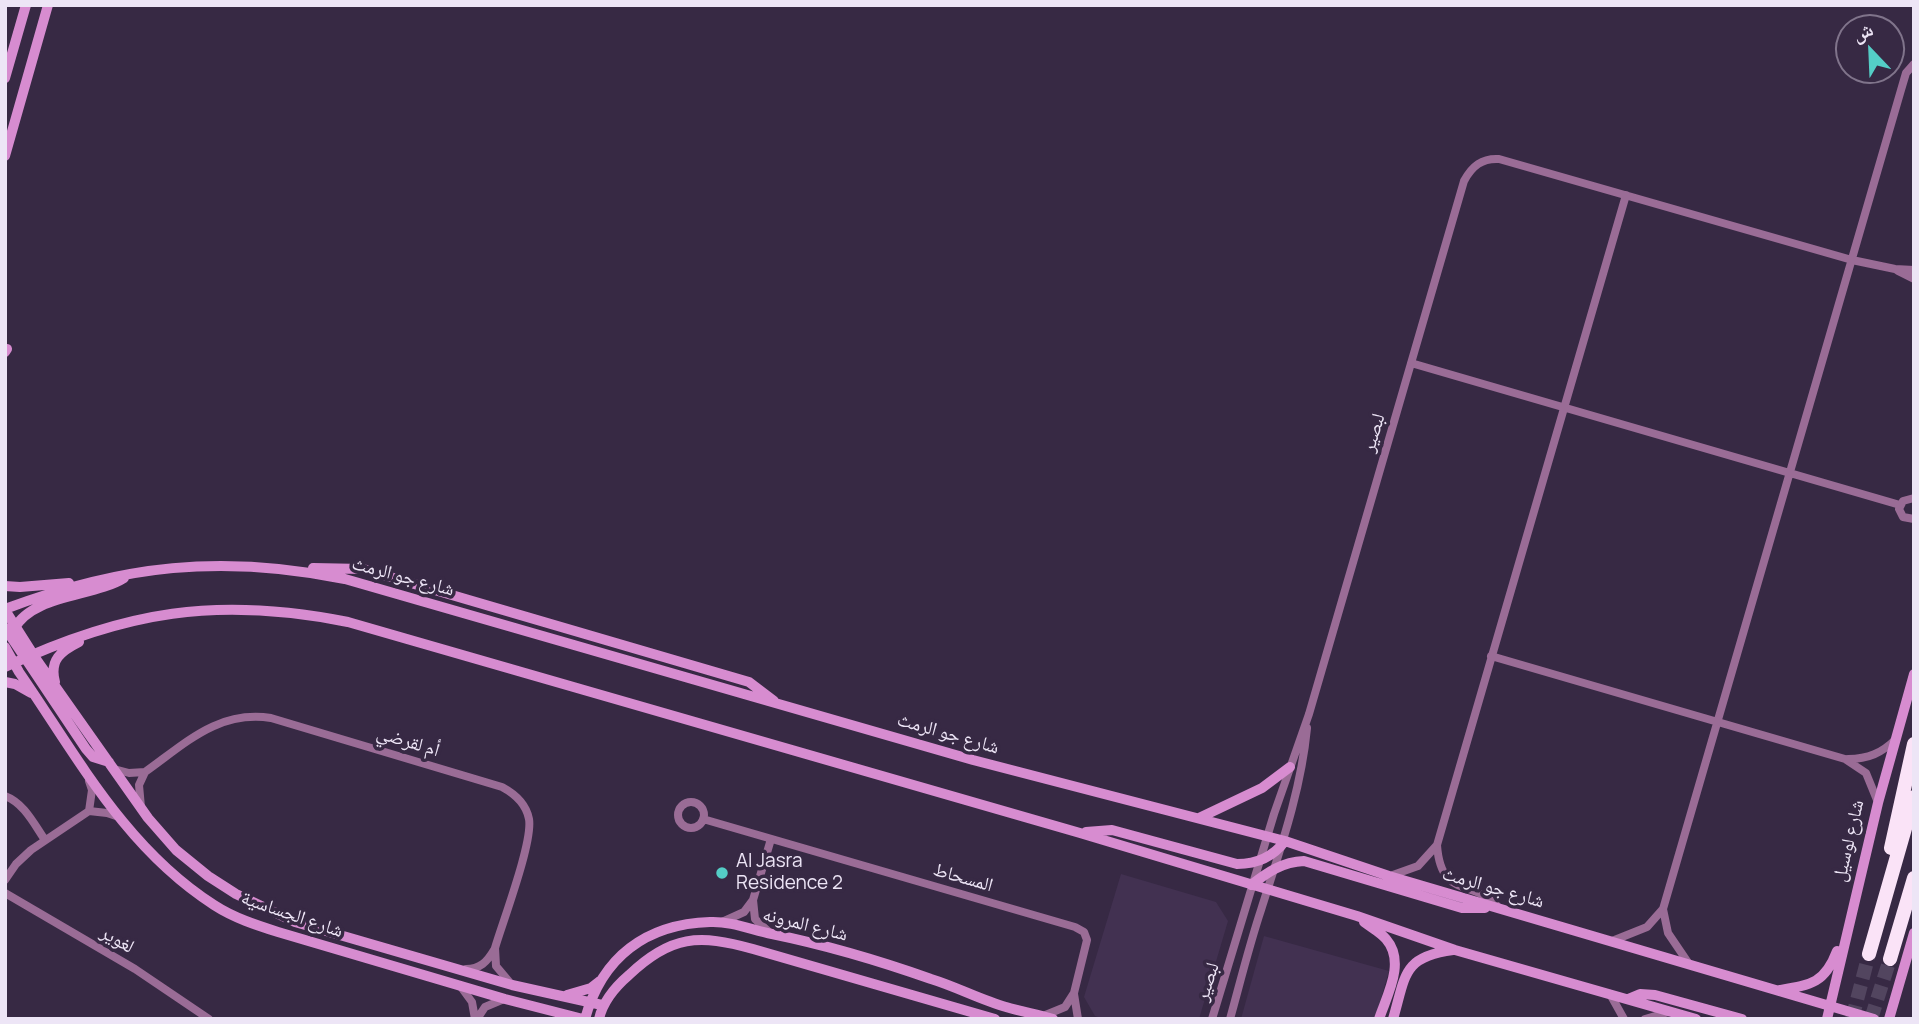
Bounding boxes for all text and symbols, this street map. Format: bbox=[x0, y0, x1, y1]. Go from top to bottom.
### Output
north arrow bbox=[1835, 14, 1905, 84]
text: ش bbox=[1848, 16, 1877, 47]
street label: لبصير bbox=[1357, 411, 1391, 455]
street label: شارع جو الرمث bbox=[349, 552, 457, 602]
street label: شارع جو الرمث bbox=[894, 709, 1002, 759]
street label: أم لقرضي bbox=[374, 722, 442, 762]
street label: شارع لوسيل bbox=[1829, 798, 1869, 884]
place label: Al Jasra Residence 2 bbox=[736, 851, 843, 895]
street label: المسحاط bbox=[931, 859, 995, 897]
street label: شارع جو الرمث bbox=[1439, 863, 1547, 913]
marker: Al Jasra Residence 2 bbox=[714, 865, 730, 881]
street label: شارع الجساسية bbox=[238, 887, 346, 943]
street label: شارع المرونه bbox=[760, 903, 850, 947]
street label: لغوير bbox=[96, 921, 138, 959]
street label: لبصير bbox=[1191, 960, 1225, 1004]

